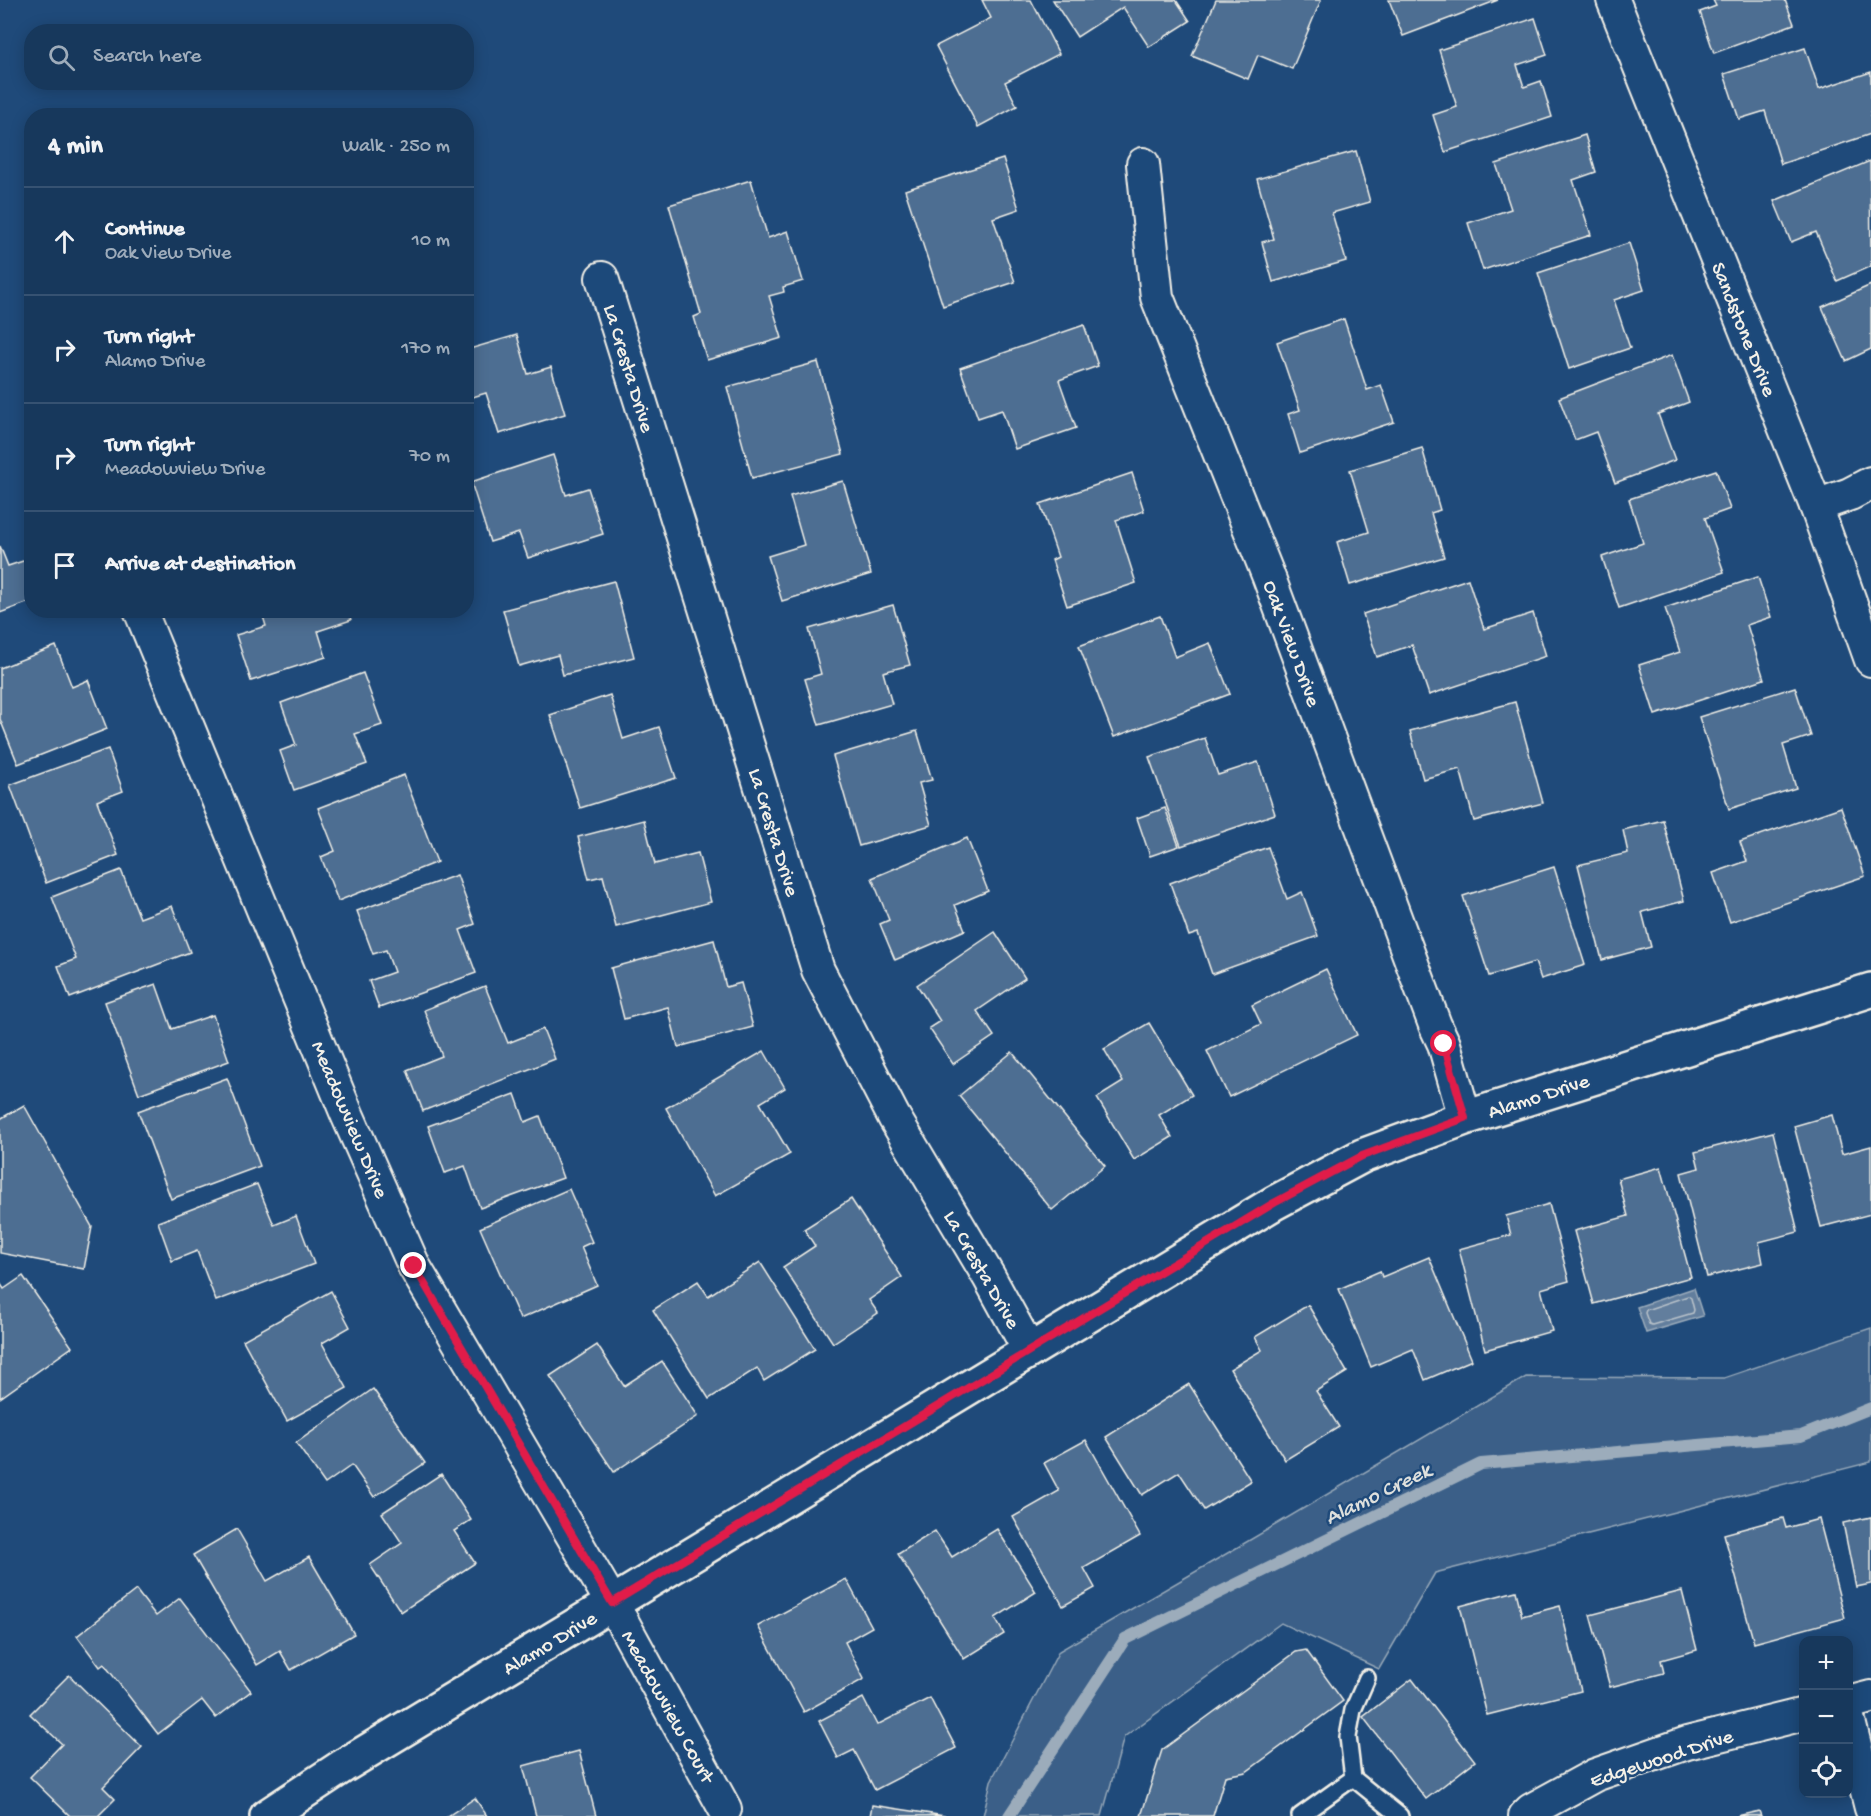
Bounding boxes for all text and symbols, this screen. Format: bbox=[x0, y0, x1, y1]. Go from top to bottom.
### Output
search box bbox=[24, 24, 474, 90]
icon: search bbox=[45, 41, 78, 74]
text: Search here bbox=[93, 44, 201, 70]
text: 4 min bbox=[48, 132, 103, 163]
text: Walk · 250 m bbox=[342, 136, 450, 159]
text: Continue bbox=[105, 217, 185, 243]
icon: ahead bbox=[48, 225, 81, 258]
text: 10 m bbox=[412, 230, 450, 253]
text: Oak View Drive bbox=[105, 243, 231, 266]
street label: Sandstone Drive bbox=[1703, 260, 1780, 402]
street label: La Cresta Drive bbox=[595, 302, 658, 437]
text: Turn right bbox=[105, 325, 193, 351]
icon: right bbox=[48, 333, 81, 366]
text: 170 m bbox=[401, 338, 450, 361]
text: Alamo Drive bbox=[105, 351, 205, 374]
text: Turn right bbox=[105, 433, 193, 459]
icon: right bbox=[48, 441, 81, 474]
text: 70 m bbox=[409, 446, 450, 469]
text: Meadowview Drive bbox=[105, 459, 265, 482]
icon: arrive bbox=[48, 549, 81, 582]
text: Arrive at destination bbox=[105, 552, 295, 578]
street label: Oak View Drive bbox=[1255, 578, 1325, 712]
street label: La Cresta Drive bbox=[740, 766, 803, 901]
route start bbox=[1430, 1030, 1456, 1056]
street label: Meadowview Drive bbox=[303, 1038, 393, 1204]
street label: Alamo Drive bbox=[1485, 1070, 1594, 1126]
street label: La Cresta Drive bbox=[936, 1207, 1025, 1335]
route end bbox=[400, 1252, 426, 1278]
water label: Alamo Creek bbox=[1322, 1458, 1438, 1532]
street label: Alamo Drive bbox=[499, 1607, 603, 1683]
street label: Meadowview Court bbox=[614, 1627, 719, 1790]
map controls bbox=[1799, 1636, 1853, 1798]
button: + bbox=[1799, 1636, 1853, 1690]
button: − bbox=[1799, 1690, 1853, 1744]
street label: Edgewood Drive bbox=[1587, 1725, 1738, 1795]
button: locate bbox=[1799, 1744, 1853, 1798]

